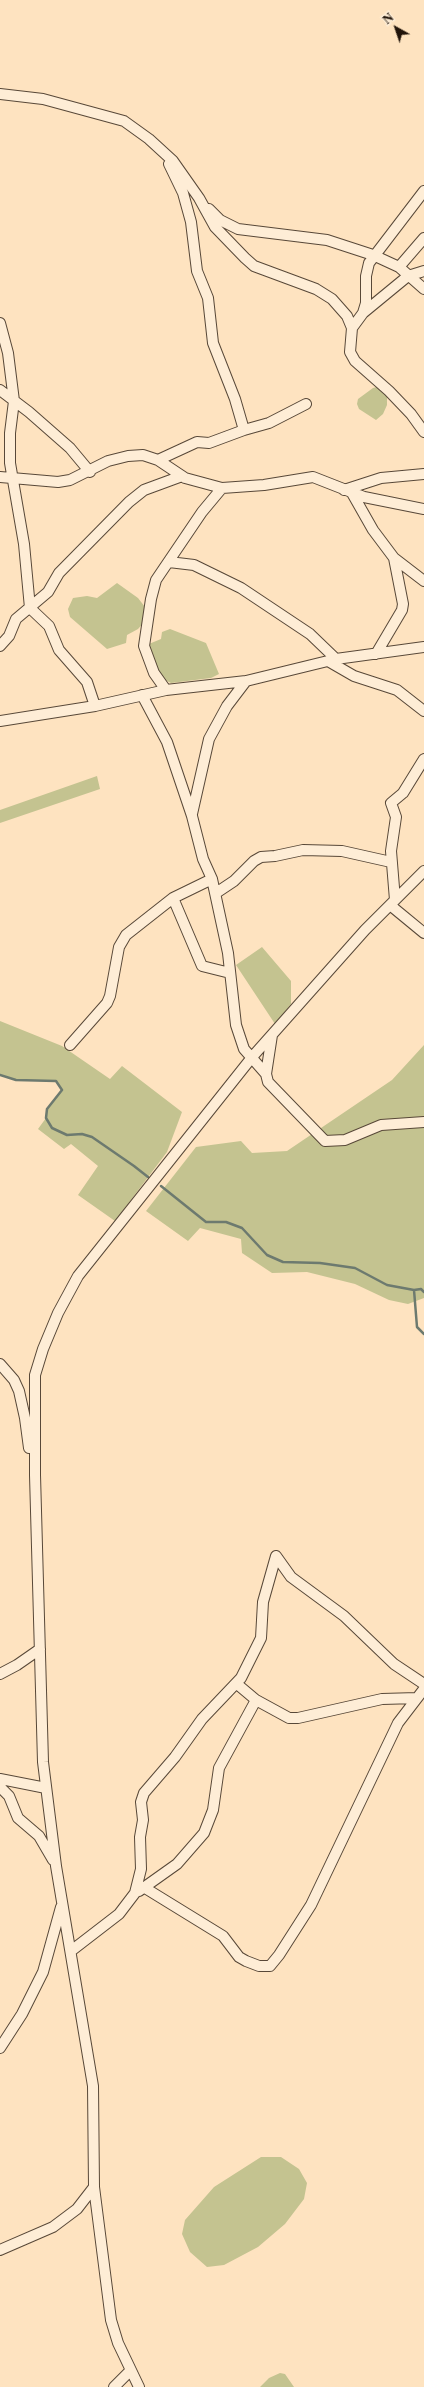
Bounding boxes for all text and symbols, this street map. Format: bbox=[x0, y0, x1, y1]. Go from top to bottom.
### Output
north arrow bbox=[376, 8, 416, 48]
text: N bbox=[380, 10, 396, 27]

